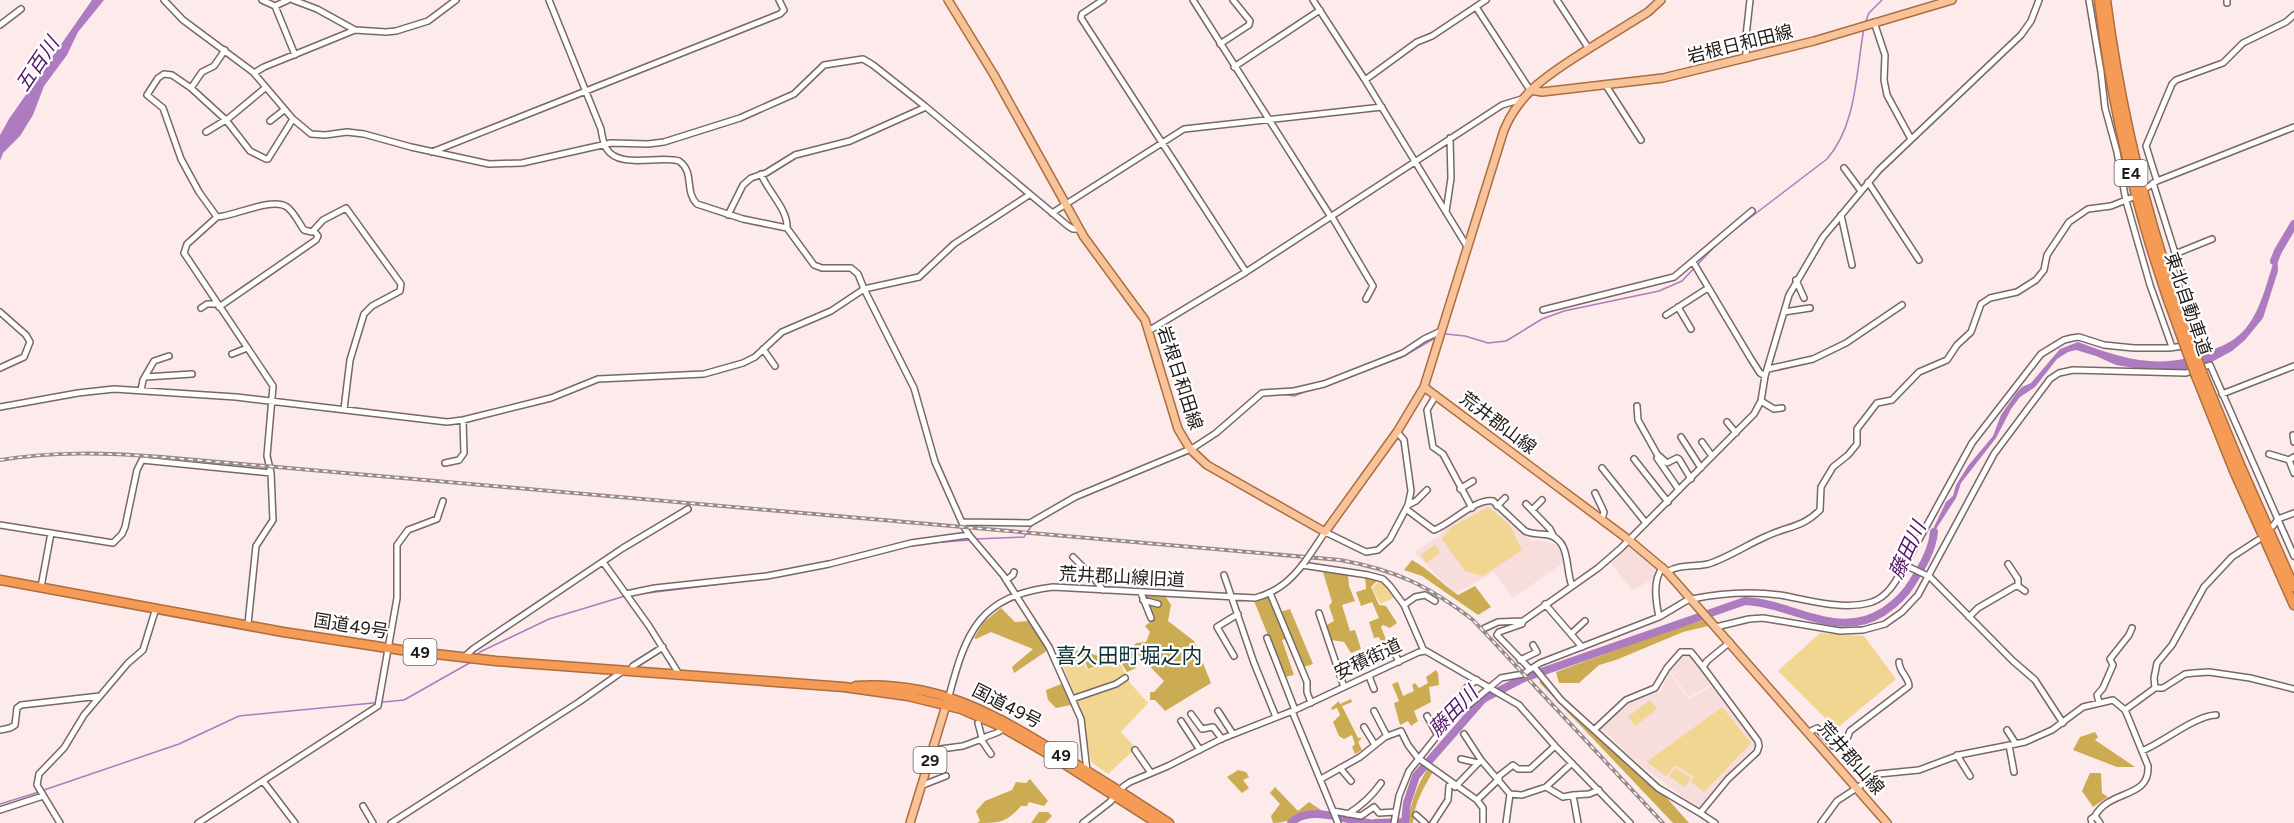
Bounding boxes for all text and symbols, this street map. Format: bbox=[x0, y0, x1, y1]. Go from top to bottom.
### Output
street label: 岩根日和田線 bbox=[1685, 20, 1795, 68]
water label: 五百川 bbox=[10, 31, 65, 96]
road number: E4 bbox=[2114, 160, 2148, 186]
street label: 東北自動車道 bbox=[2160, 249, 2216, 359]
street label: 岩根日和田線 bbox=[1153, 323, 1207, 433]
street label: 荒井郡山線 bbox=[1455, 387, 1541, 459]
water label: 藤田川 bbox=[1883, 516, 1931, 582]
street label: 荒井郡山線旧道 bbox=[1059, 563, 1185, 591]
street label: 国道49号 bbox=[312, 609, 390, 643]
street label: 安積街道 bbox=[1331, 634, 1405, 684]
road number: 49 bbox=[404, 639, 436, 665]
district label: 喜久田町堀之内 bbox=[1056, 643, 1203, 668]
street label: 国道49号 bbox=[968, 679, 1046, 733]
water label: 藤田川 bbox=[1424, 680, 1484, 741]
street label: 荒井郡山線 bbox=[1813, 717, 1889, 799]
road number: 49 bbox=[1044, 742, 1078, 768]
road number: 29 bbox=[914, 747, 946, 773]

